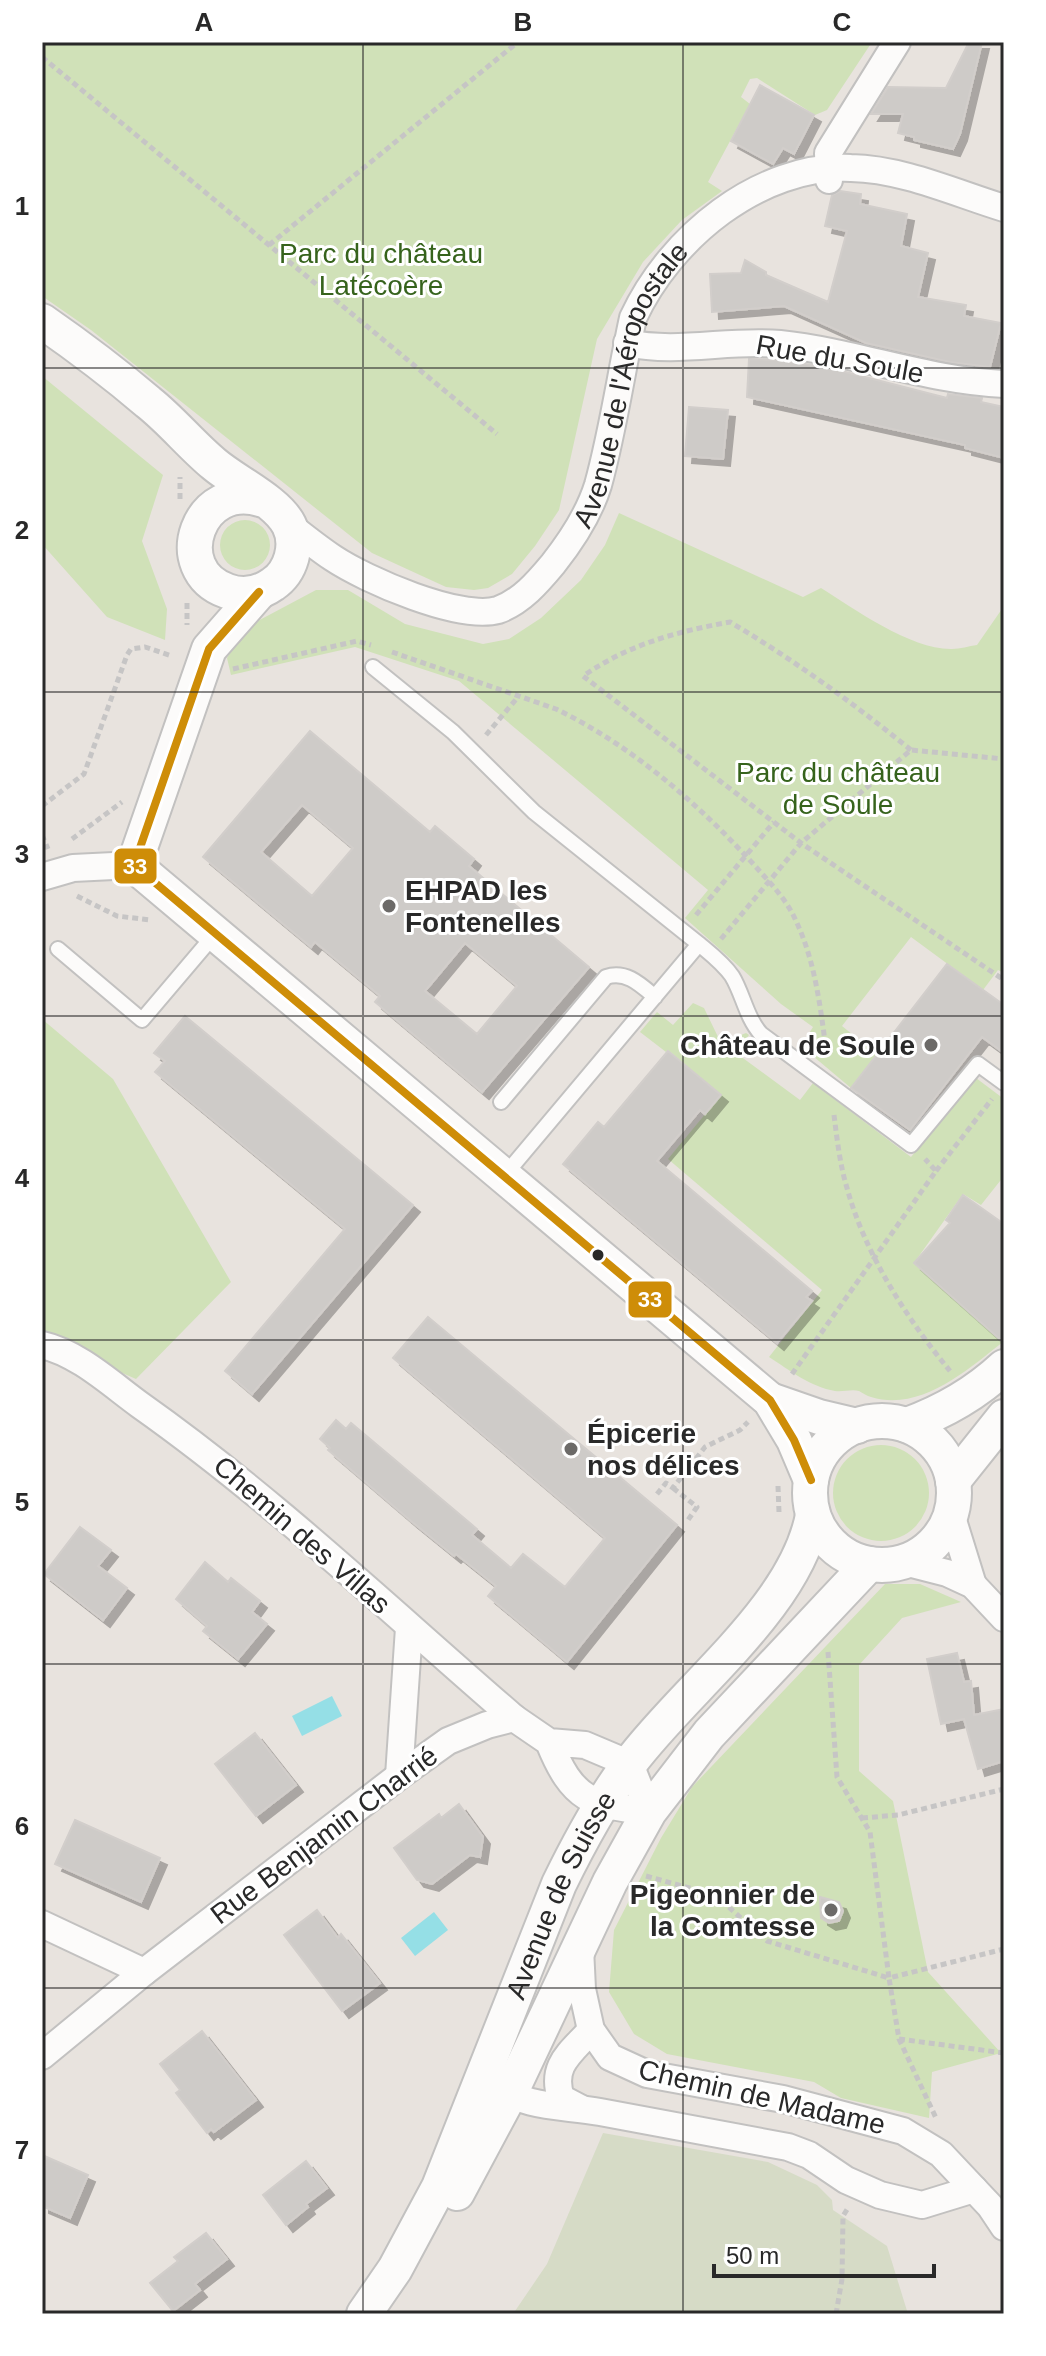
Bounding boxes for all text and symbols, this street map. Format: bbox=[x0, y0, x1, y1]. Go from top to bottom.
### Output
text: A bbox=[195, 7, 214, 37]
text: B bbox=[514, 7, 532, 37]
text: C bbox=[833, 7, 852, 37]
text: 1 bbox=[15, 191, 29, 221]
street label: Avenue de l'Aéropostale bbox=[566, 236, 694, 533]
park label: Parc du château Latécoère bbox=[279, 238, 483, 301]
street label: Rue du Soule bbox=[754, 329, 926, 389]
text: 2 bbox=[15, 515, 29, 545]
park label: Parc du château de Soule bbox=[736, 757, 940, 820]
text: 3 bbox=[15, 839, 29, 869]
line badge: 33 bbox=[113, 847, 158, 885]
text: 33 bbox=[123, 854, 147, 879]
place label: EHPAD les Fontenelles bbox=[405, 875, 561, 938]
marker: EHPAD les Fontenelles bbox=[380, 897, 398, 915]
place label: Château de Soule bbox=[680, 1030, 915, 1061]
marker: Château de Soule bbox=[922, 1036, 940, 1054]
text: 4 bbox=[15, 1163, 30, 1193]
unlabelled marker bbox=[590, 1247, 606, 1263]
line badge: 33 bbox=[627, 1280, 673, 1319]
text: 33 bbox=[638, 1287, 662, 1312]
place label: Épicerie nos délices bbox=[587, 1418, 740, 1481]
marker: Épicerie nos délices bbox=[562, 1440, 580, 1458]
street label: Chemin des Villas bbox=[207, 1450, 397, 1620]
text: 5 bbox=[15, 1487, 29, 1517]
street label: Rue Benjamin Charrié bbox=[205, 1740, 443, 1930]
street label: Avenue de Suisse bbox=[500, 1786, 622, 2003]
text: 6 bbox=[15, 1811, 29, 1841]
place label: Pigeonnier de la Comtesse bbox=[630, 1879, 815, 1942]
marker: Pigeonnier de la Comtesse bbox=[822, 1901, 840, 1919]
street label: Chemin de Madame bbox=[636, 2054, 888, 2140]
text: 7 bbox=[15, 2135, 29, 2165]
scale bar bbox=[714, 2228, 934, 2278]
text: 50 m bbox=[726, 2242, 779, 2269]

